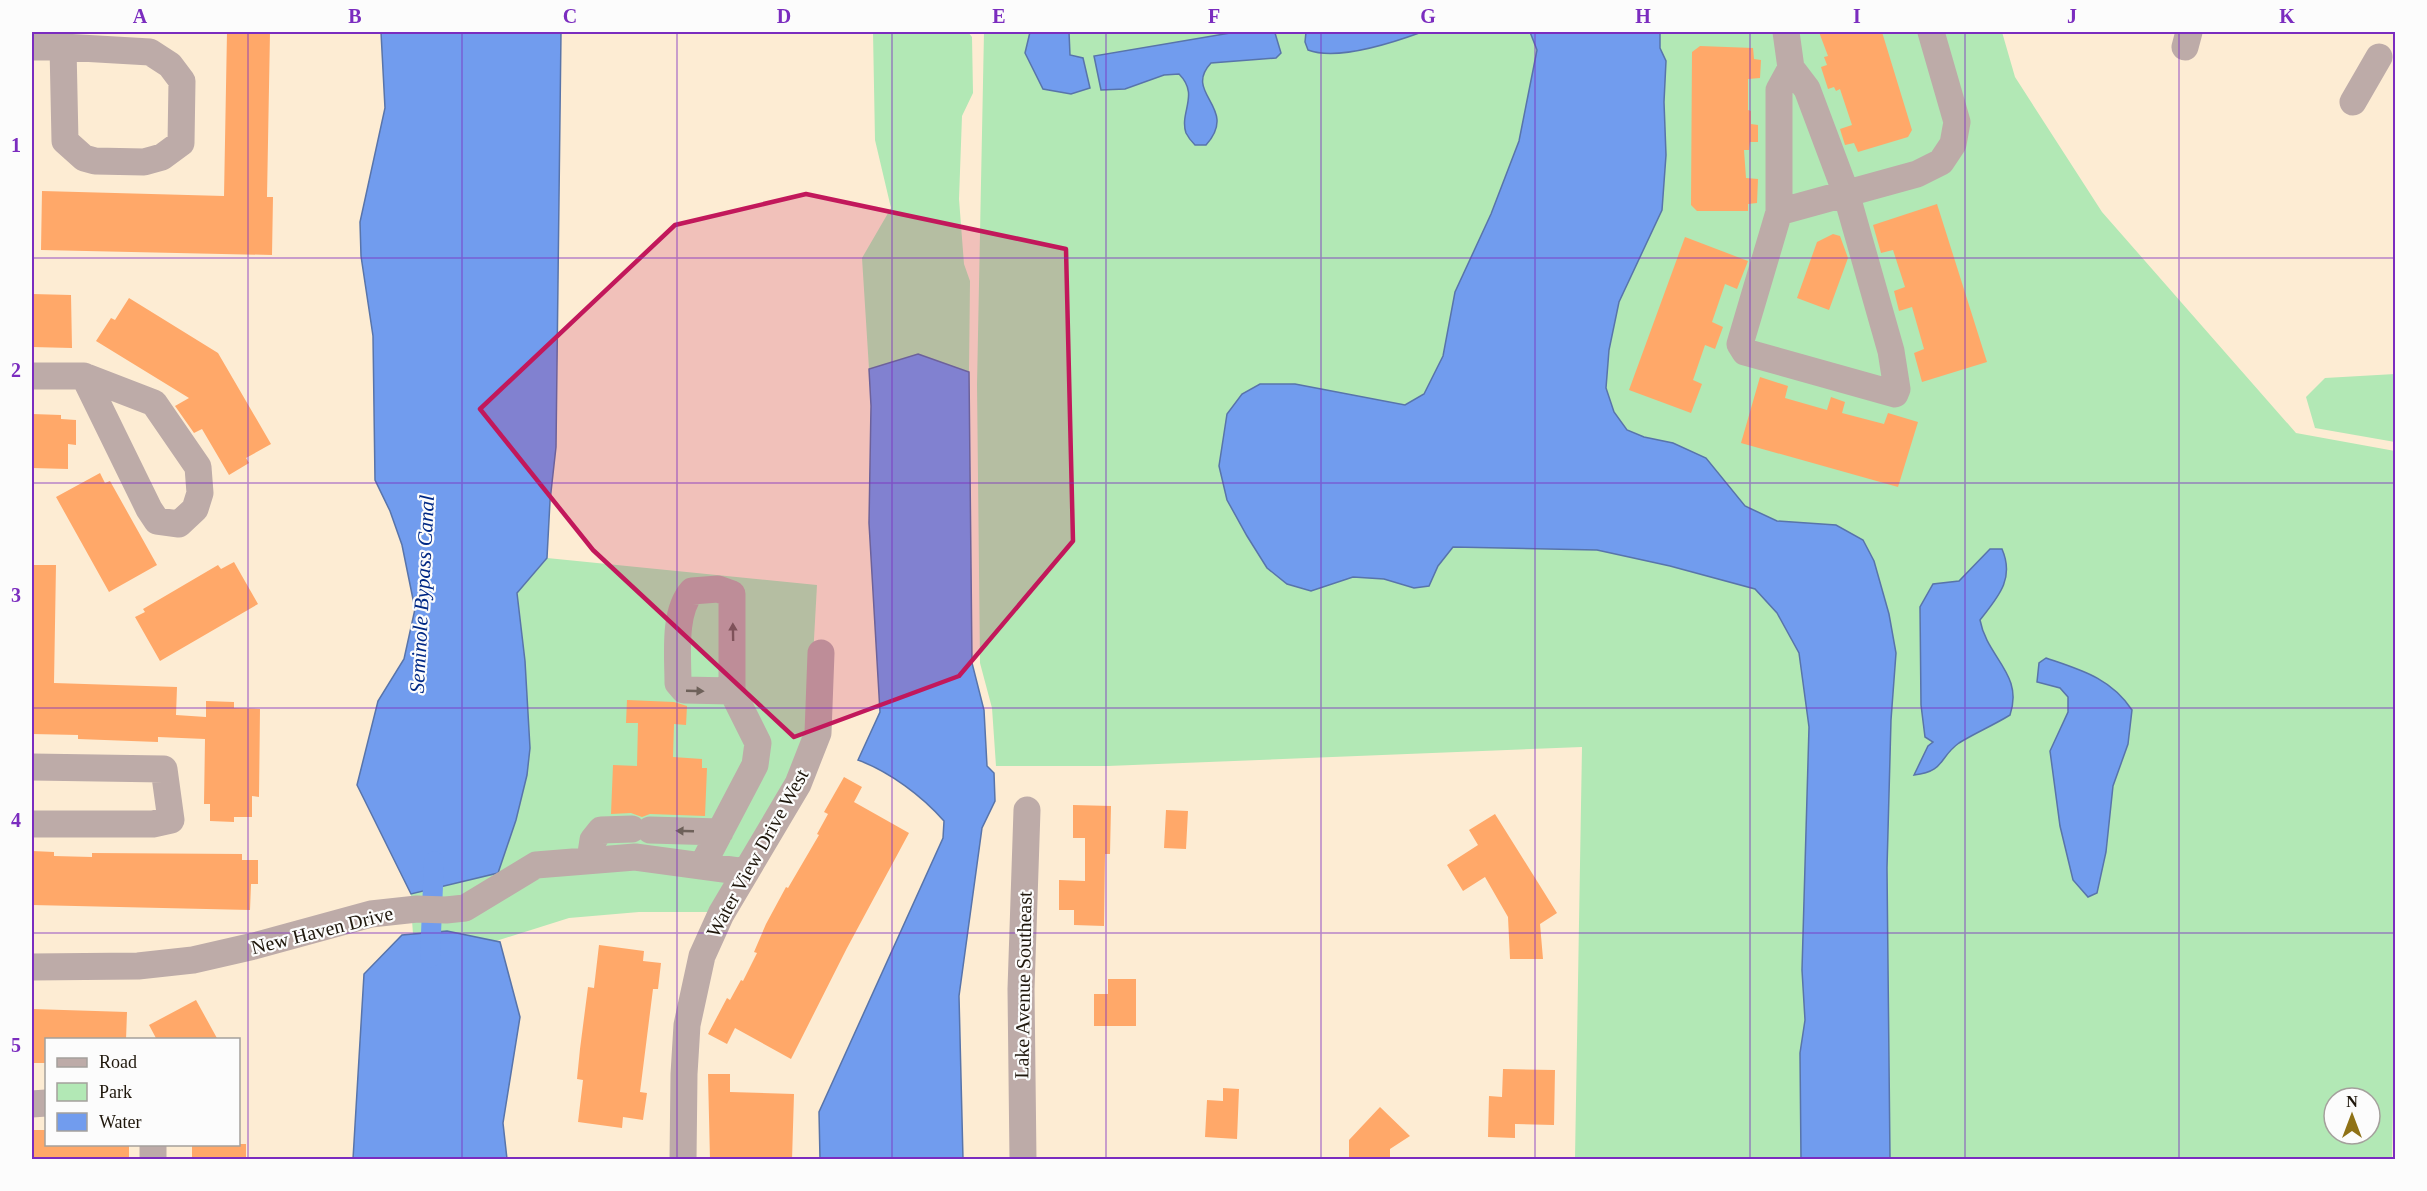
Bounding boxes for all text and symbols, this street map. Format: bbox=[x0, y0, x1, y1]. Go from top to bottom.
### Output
text: A bbox=[133, 5, 148, 27]
text: B bbox=[348, 5, 362, 27]
text: C bbox=[563, 5, 577, 27]
text: D bbox=[777, 5, 791, 27]
text: E bbox=[992, 5, 1006, 27]
text: F bbox=[1208, 5, 1220, 27]
text: G bbox=[1420, 5, 1436, 27]
text: H bbox=[1635, 5, 1651, 27]
text: I bbox=[1853, 5, 1861, 27]
text: J bbox=[2067, 5, 2077, 27]
text: K bbox=[2279, 5, 2295, 27]
text: 1 bbox=[11, 134, 21, 156]
text: 2 bbox=[11, 359, 21, 381]
water label: Seminole Bypass Canal bbox=[405, 494, 439, 694]
text: 3 bbox=[11, 584, 21, 606]
one-way arrow bbox=[728, 623, 738, 642]
one-way arrow bbox=[685, 686, 704, 695]
street label: Water View Drive West bbox=[702, 765, 813, 941]
text: 4 bbox=[11, 809, 21, 831]
one-way arrow bbox=[676, 826, 695, 836]
street label: Lake Avenue Southeast bbox=[1010, 891, 1036, 1079]
street label: New Haven Drive bbox=[249, 902, 395, 958]
text: 5 bbox=[11, 1034, 21, 1056]
legend bbox=[45, 1038, 240, 1146]
text: Road bbox=[99, 1052, 137, 1072]
text: Park bbox=[99, 1082, 132, 1102]
north arrow bbox=[2322, 1086, 2382, 1146]
text: N bbox=[2346, 1093, 2358, 1110]
text: Water bbox=[99, 1112, 142, 1132]

